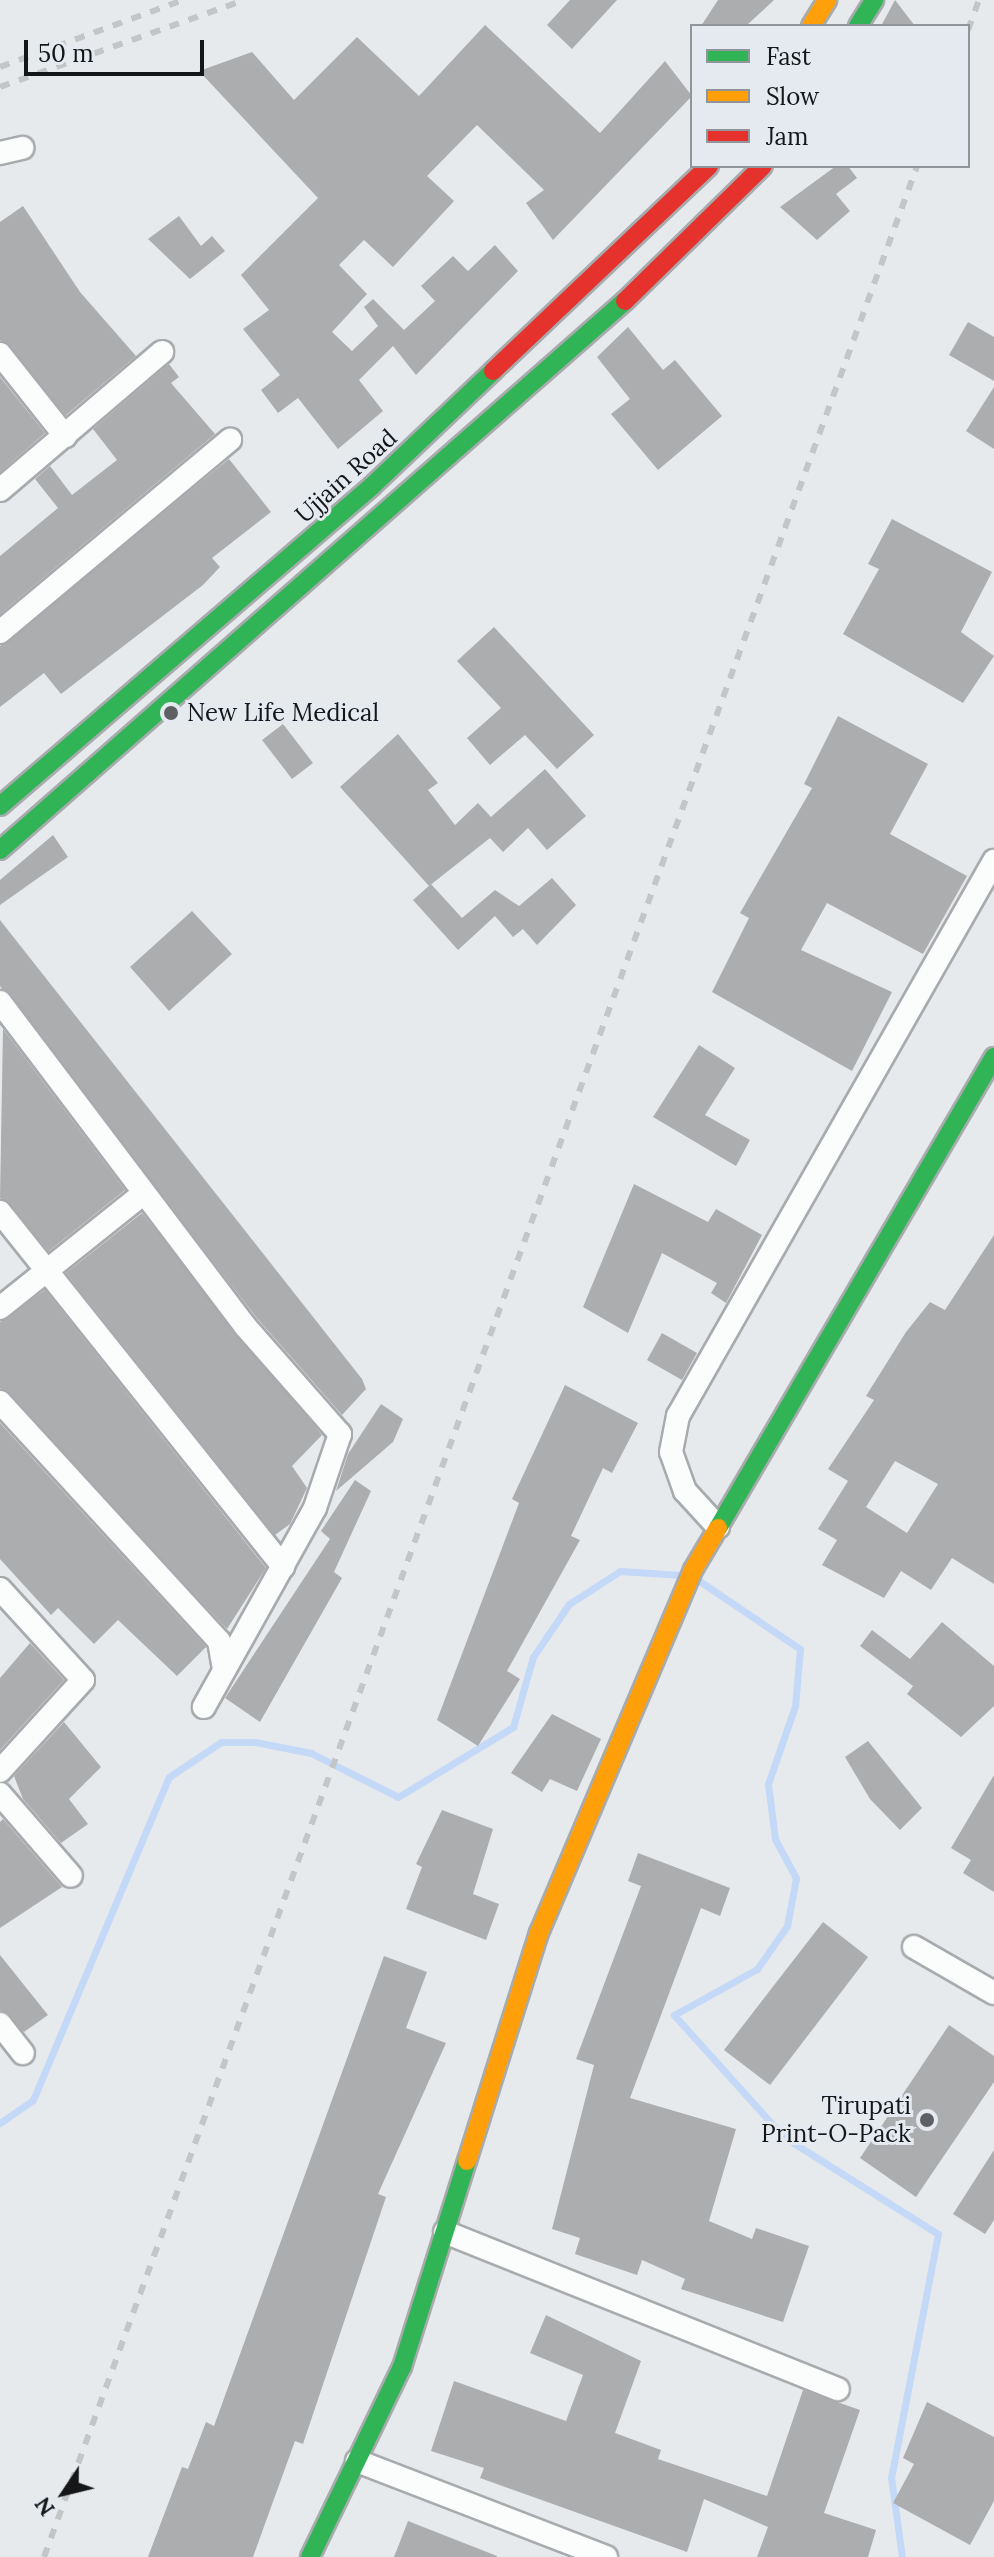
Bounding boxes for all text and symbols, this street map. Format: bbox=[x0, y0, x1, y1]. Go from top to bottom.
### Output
scale bar bbox=[28, 24, 208, 74]
legend bbox=[690, 24, 970, 168]
text: 50 m bbox=[38, 38, 94, 69]
text: Fast bbox=[766, 41, 811, 72]
text: Slow bbox=[766, 81, 819, 112]
text: Jam bbox=[766, 121, 808, 152]
street label: Ujjain Road bbox=[289, 423, 403, 529]
place label: New Life Medical bbox=[187, 699, 379, 727]
marker: New Life Medical bbox=[162, 704, 180, 722]
place label: Tirupati Print-O-Pack bbox=[761, 2092, 911, 2148]
marker: Tirupati Print-O-Pack bbox=[918, 2111, 936, 2129]
north arrow bbox=[24, 2453, 104, 2533]
text: N bbox=[28, 2492, 61, 2522]

